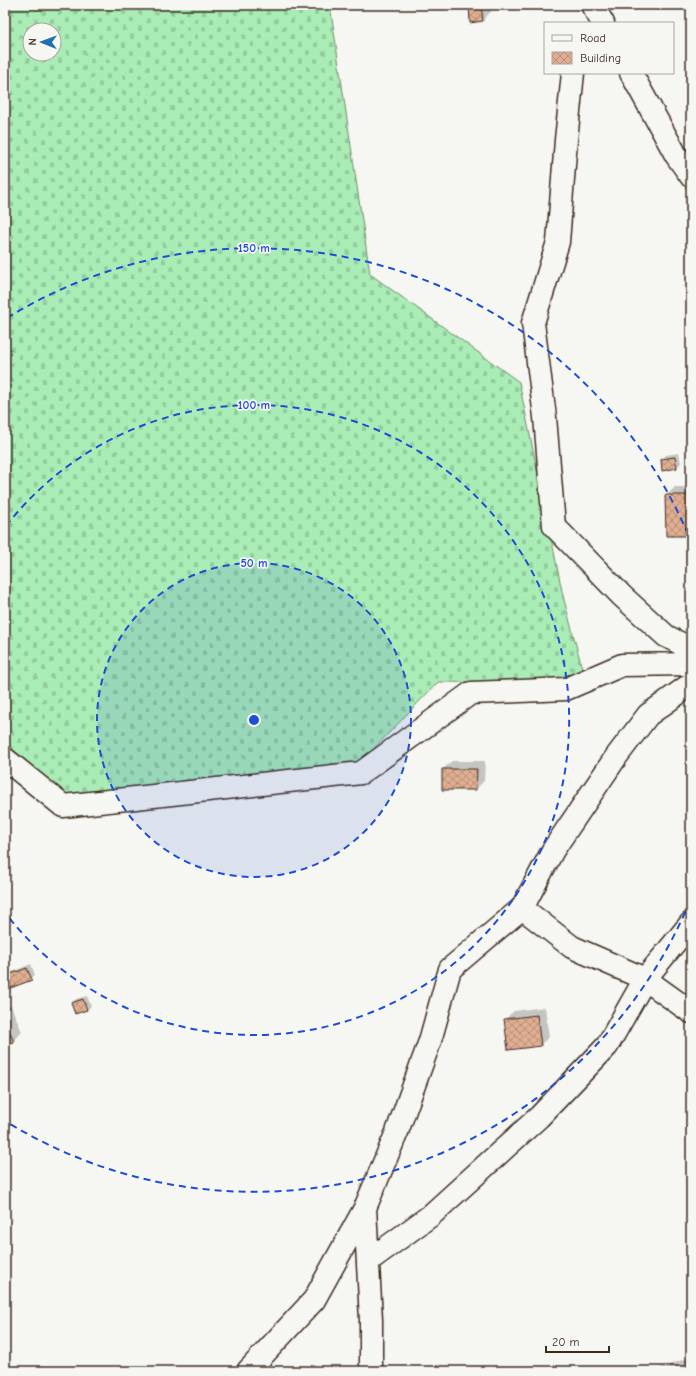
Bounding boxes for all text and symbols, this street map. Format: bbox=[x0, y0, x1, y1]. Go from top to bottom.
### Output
north arrow bbox=[22, 22, 62, 62]
legend bbox=[544, 22, 674, 74]
text: Road bbox=[580, 31, 606, 45]
text: N bbox=[26, 38, 39, 46]
text: Building bbox=[580, 51, 621, 65]
text: 150 m bbox=[238, 241, 270, 255]
text: 100 m bbox=[238, 398, 270, 412]
text: 50 m bbox=[240, 556, 268, 570]
centre of rings bbox=[247, 713, 261, 727]
scale bar bbox=[546, 1328, 609, 1354]
text: 20 m bbox=[552, 1335, 580, 1349]

